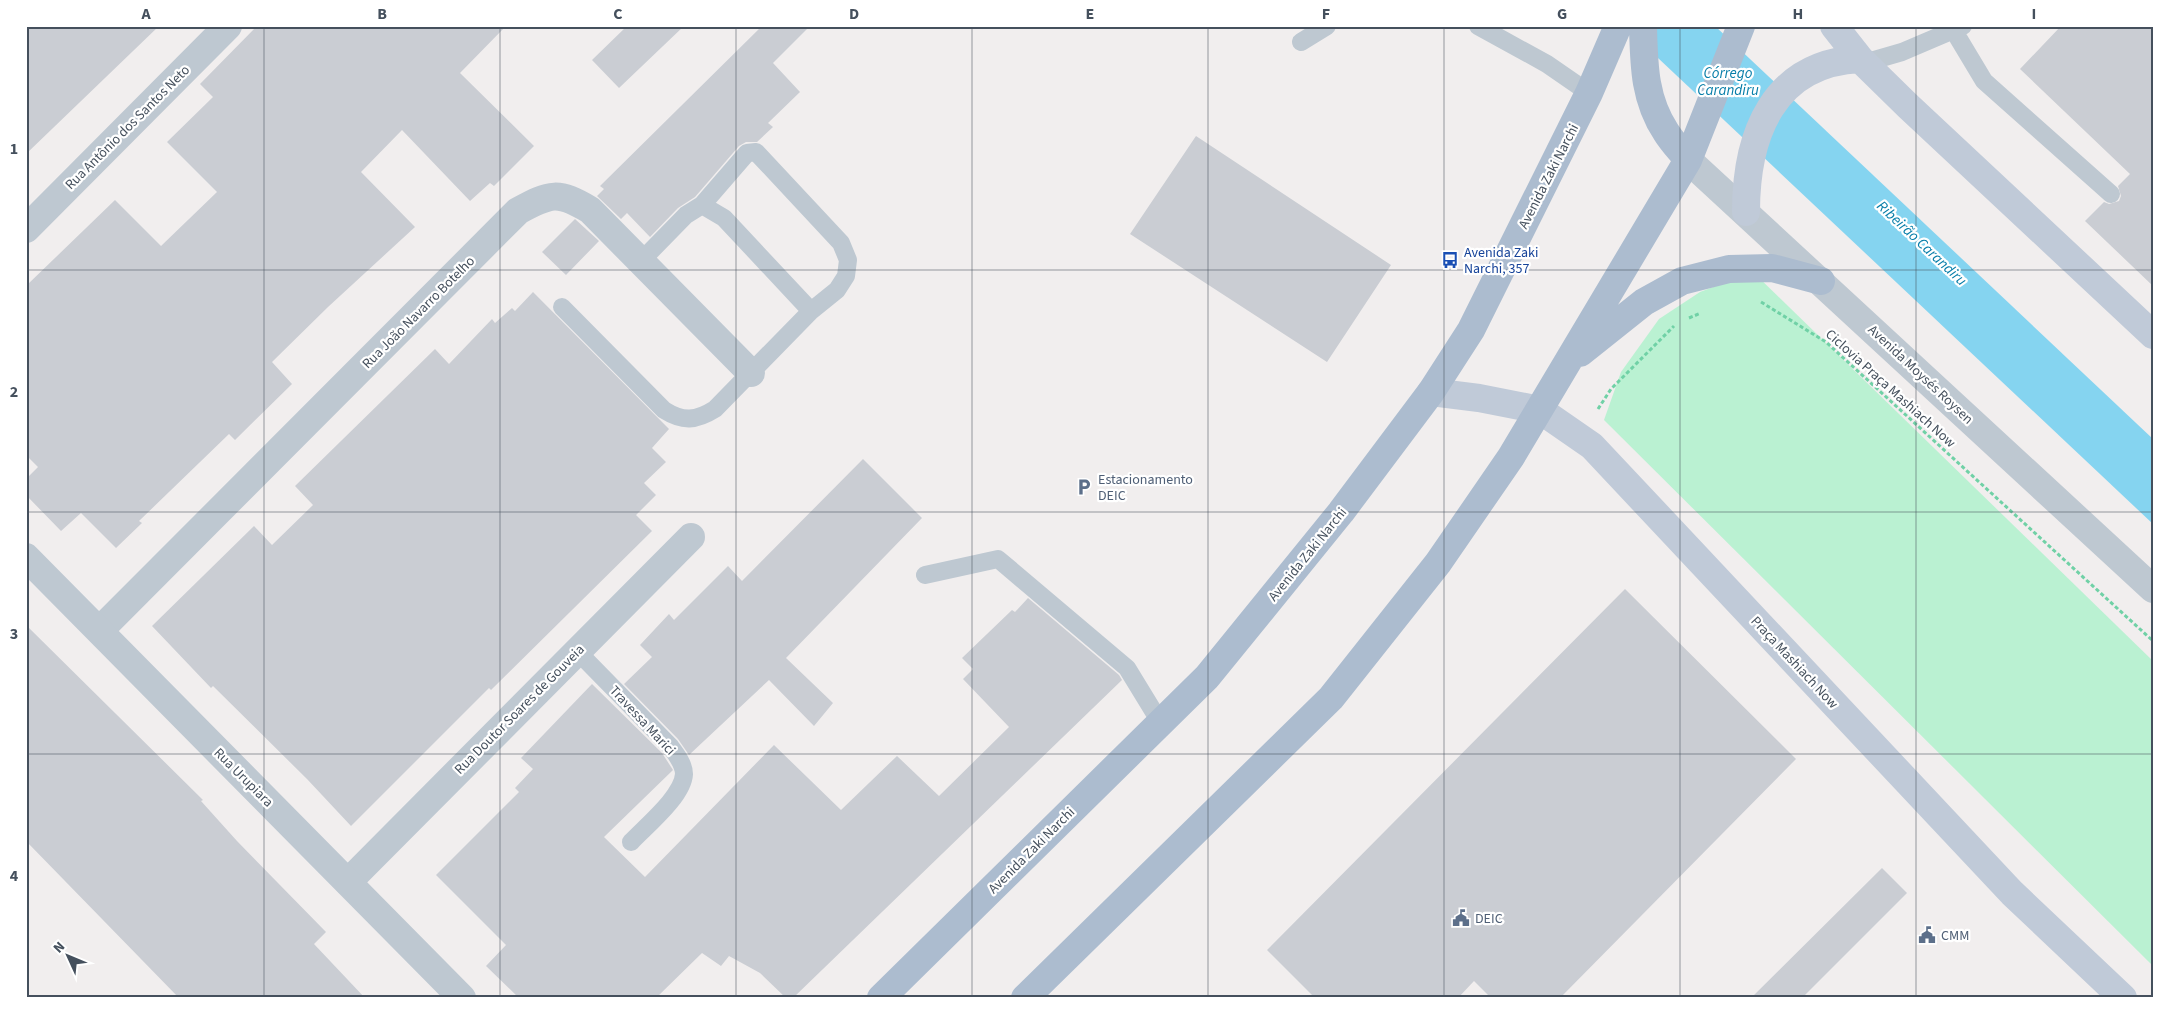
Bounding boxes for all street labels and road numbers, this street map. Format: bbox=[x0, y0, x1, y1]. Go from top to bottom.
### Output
street label: Rua Antônio dos Santos Neto bbox=[61, 61, 195, 195]
street label: Avenida Zaki Narchi bbox=[1514, 120, 1584, 232]
street label: Rua João Navarro Botelho bbox=[358, 252, 480, 374]
street label: Avenida Moysés Roysen bbox=[1863, 320, 1978, 429]
street label: Ciclovia Praça Mashiach Now bbox=[1821, 325, 1960, 453]
street label: Avenida Zaki Narchi bbox=[1264, 503, 1352, 606]
street label: Praça Mashiach Now bbox=[1746, 612, 1843, 713]
street label: Rua Doutor Soares de Gouveia bbox=[450, 640, 589, 779]
street label: Travessa Marici bbox=[605, 681, 680, 760]
street label: Rua Urupiara bbox=[209, 743, 278, 812]
street label: Avenida Zaki Narchi bbox=[984, 803, 1080, 899]

